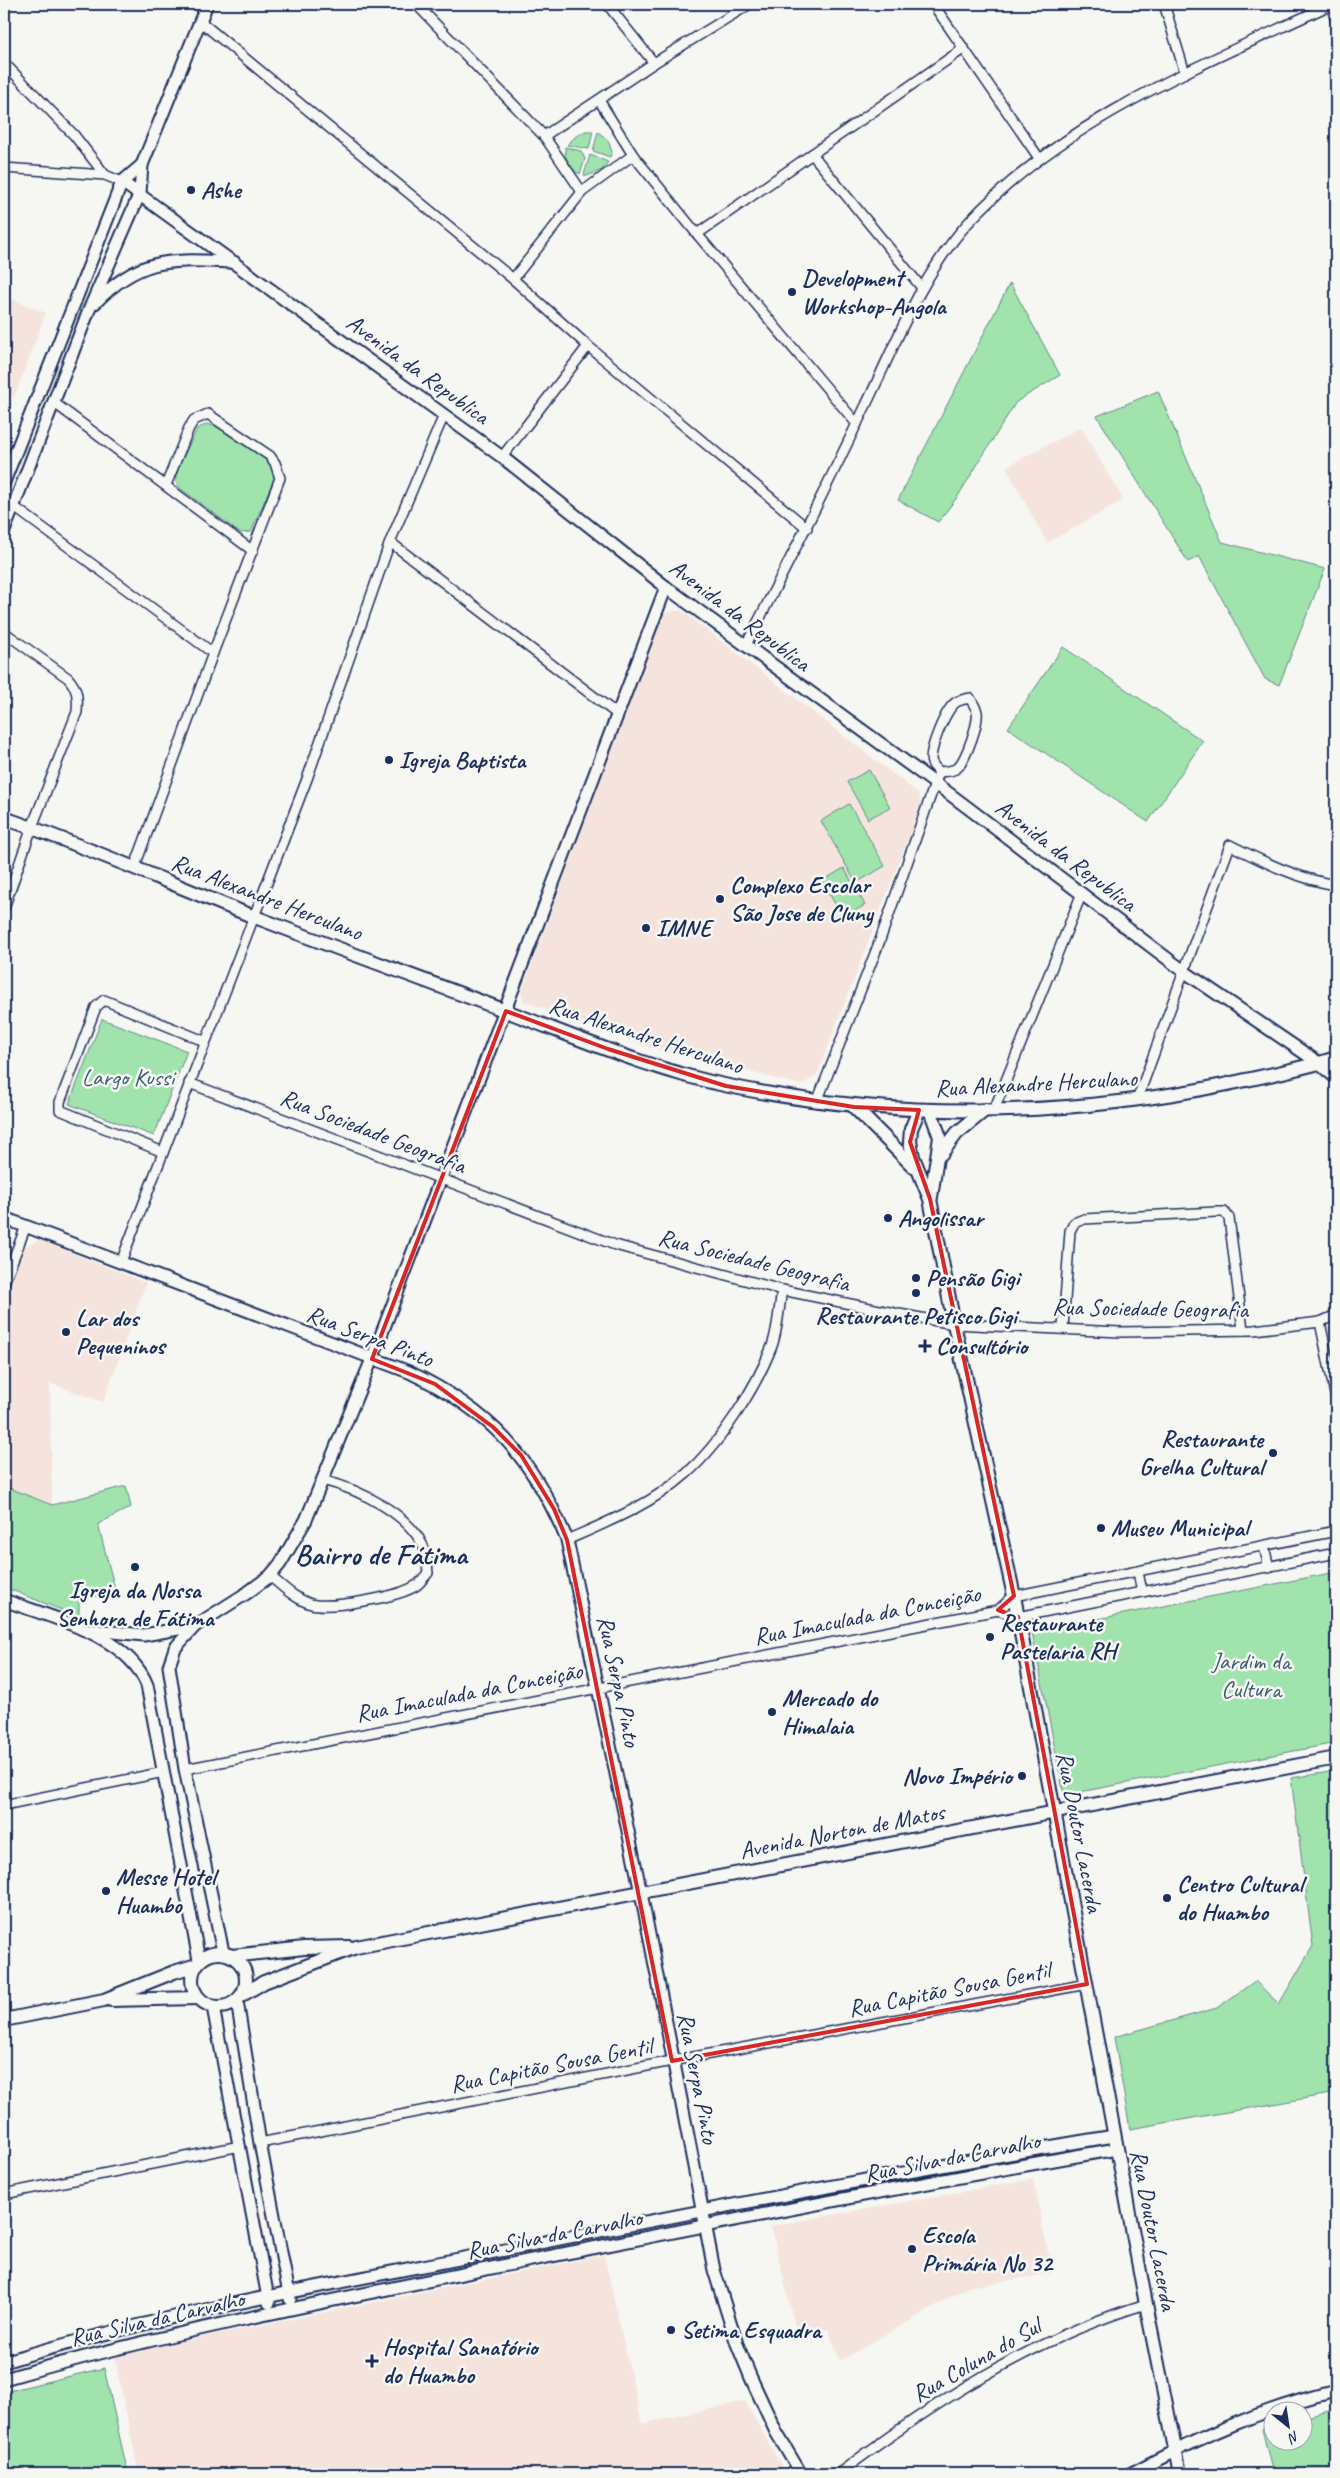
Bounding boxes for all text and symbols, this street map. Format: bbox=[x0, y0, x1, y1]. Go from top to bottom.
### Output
place label: Ashe bbox=[201, 175, 243, 205]
marker: Ashe bbox=[185, 184, 197, 196]
place label: Development Workshop-Angola bbox=[802, 263, 948, 321]
marker: Development Workshop-Angola bbox=[786, 286, 798, 298]
street label: Avenida da Republica bbox=[341, 307, 496, 432]
street label: Avenida da Republica bbox=[663, 552, 818, 679]
place label: Igreja Baptista bbox=[399, 745, 527, 775]
marker: Igreja Baptista bbox=[383, 754, 395, 766]
street label: Avenida da Republica bbox=[989, 792, 1144, 919]
street label: Rua Alexandre Herculano bbox=[167, 847, 368, 948]
place label: Complexo Escolar São Jose de Cluny bbox=[730, 870, 874, 928]
marker: Complexo Escolar São Jose de Cluny bbox=[714, 893, 726, 905]
place label: IMNE bbox=[656, 913, 715, 943]
marker: IMNE bbox=[640, 922, 652, 934]
street label: Rua Alexandre Herculano bbox=[545, 990, 748, 1081]
park label: Largo Kussi bbox=[82, 1062, 177, 1092]
street label: Rua Alexandre Herculano bbox=[934, 1063, 1139, 1103]
street label: Rua Sociedade Geografia bbox=[276, 1082, 471, 1181]
place label: Angolissar bbox=[898, 1203, 985, 1233]
marker: Angolissar bbox=[882, 1212, 894, 1224]
street label: Rua Sociedade Geografia bbox=[655, 1222, 854, 1299]
place label: Pensão Gigi bbox=[926, 1263, 1022, 1293]
marker: Pensão Gigi bbox=[910, 1272, 922, 1284]
marker: Restaurante Petisco Gigi bbox=[910, 1287, 922, 1299]
street label: Rua Sociedade Geografia bbox=[1052, 1291, 1250, 1325]
street label: Rua Serpa Pinto bbox=[303, 1298, 439, 1374]
place label: Restaurante Petisco Gigi bbox=[815, 1301, 1020, 1331]
place label: Lar dos Pequeninos bbox=[76, 1303, 167, 1361]
marker: Lar dos Pequeninos bbox=[60, 1326, 72, 1338]
place label: Consultório bbox=[936, 1331, 1030, 1361]
marker: Consultório bbox=[918, 1339, 932, 1353]
place label: Restaurante Grelha Cultural bbox=[1139, 1424, 1268, 1482]
marker: Restaurante Grelha Cultural bbox=[1267, 1447, 1279, 1459]
place label: Museu Municipal bbox=[1111, 1513, 1253, 1543]
marker: Museu Municipal bbox=[1095, 1522, 1107, 1534]
district label: Bairro de Fátima bbox=[295, 1536, 469, 1573]
marker: Igreja da Nossa Senhora de Fátima bbox=[129, 1561, 141, 1573]
place label: Igreja da Nossa Senhora de Fátima bbox=[56, 1575, 216, 1633]
street label: Rua Imaculada da Conceição bbox=[751, 1578, 984, 1652]
place label: Restaurante Pastelaria RH bbox=[1000, 1608, 1120, 1666]
street label: Rua Serpa Pinto bbox=[591, 1613, 648, 1751]
marker: Restaurante Pastelaria RH bbox=[984, 1631, 996, 1643]
park label: Jardim da Cultura bbox=[1211, 1646, 1292, 1704]
street label: Rua Imaculada da Conceição bbox=[353, 1655, 586, 1729]
place label: Mercado do Himalaia bbox=[782, 1683, 879, 1741]
marker: Mercado do Himalaia bbox=[766, 1706, 778, 1718]
street label: Rua Doutor Lacerda bbox=[1050, 1749, 1111, 1916]
place label: Novo Império bbox=[902, 1761, 1014, 1791]
marker: Novo Império bbox=[1016, 1770, 1028, 1782]
street label: Avenida Norton de Matos bbox=[737, 1796, 949, 1866]
place label: Messe Hotel Huambo bbox=[116, 1862, 220, 1920]
place label: Centro Cultural do Huambo bbox=[1177, 1869, 1307, 1927]
marker: Messe Hotel Huambo bbox=[100, 1885, 112, 1897]
marker: Centro Cultural do Huambo bbox=[1161, 1892, 1173, 1904]
street label: Rua Capitão Sousa Gentil bbox=[846, 1954, 1056, 2023]
street label: Rua Serpa Pinto bbox=[671, 2010, 726, 2148]
street label: Rua Capitão Sousa Gentil bbox=[448, 2030, 658, 2099]
street label: Rua Silva da Carvalho bbox=[862, 2125, 1045, 2189]
street label: Rua Doutor Lacerda bbox=[1124, 2147, 1185, 2314]
street label: Rua Silva da Carvalho bbox=[464, 2202, 647, 2266]
place label: Escola Primária No 32 bbox=[922, 2220, 1054, 2278]
marker: Escola Primária No 32 bbox=[906, 2243, 918, 2255]
street label: Rua Silva da Carvalho bbox=[67, 2283, 249, 2353]
street label: Rua Coluna do Sul bbox=[906, 2309, 1049, 2409]
place label: Setima Esquadra bbox=[681, 2315, 823, 2345]
marker: Setima Esquadra bbox=[665, 2324, 677, 2336]
place label: Hospital Sanatório do Huambo bbox=[383, 2332, 540, 2390]
marker: Hospital Sanatório do Huambo bbox=[365, 2354, 379, 2368]
north arrow bbox=[1262, 2400, 1312, 2450]
text: N bbox=[1284, 2427, 1302, 2448]

